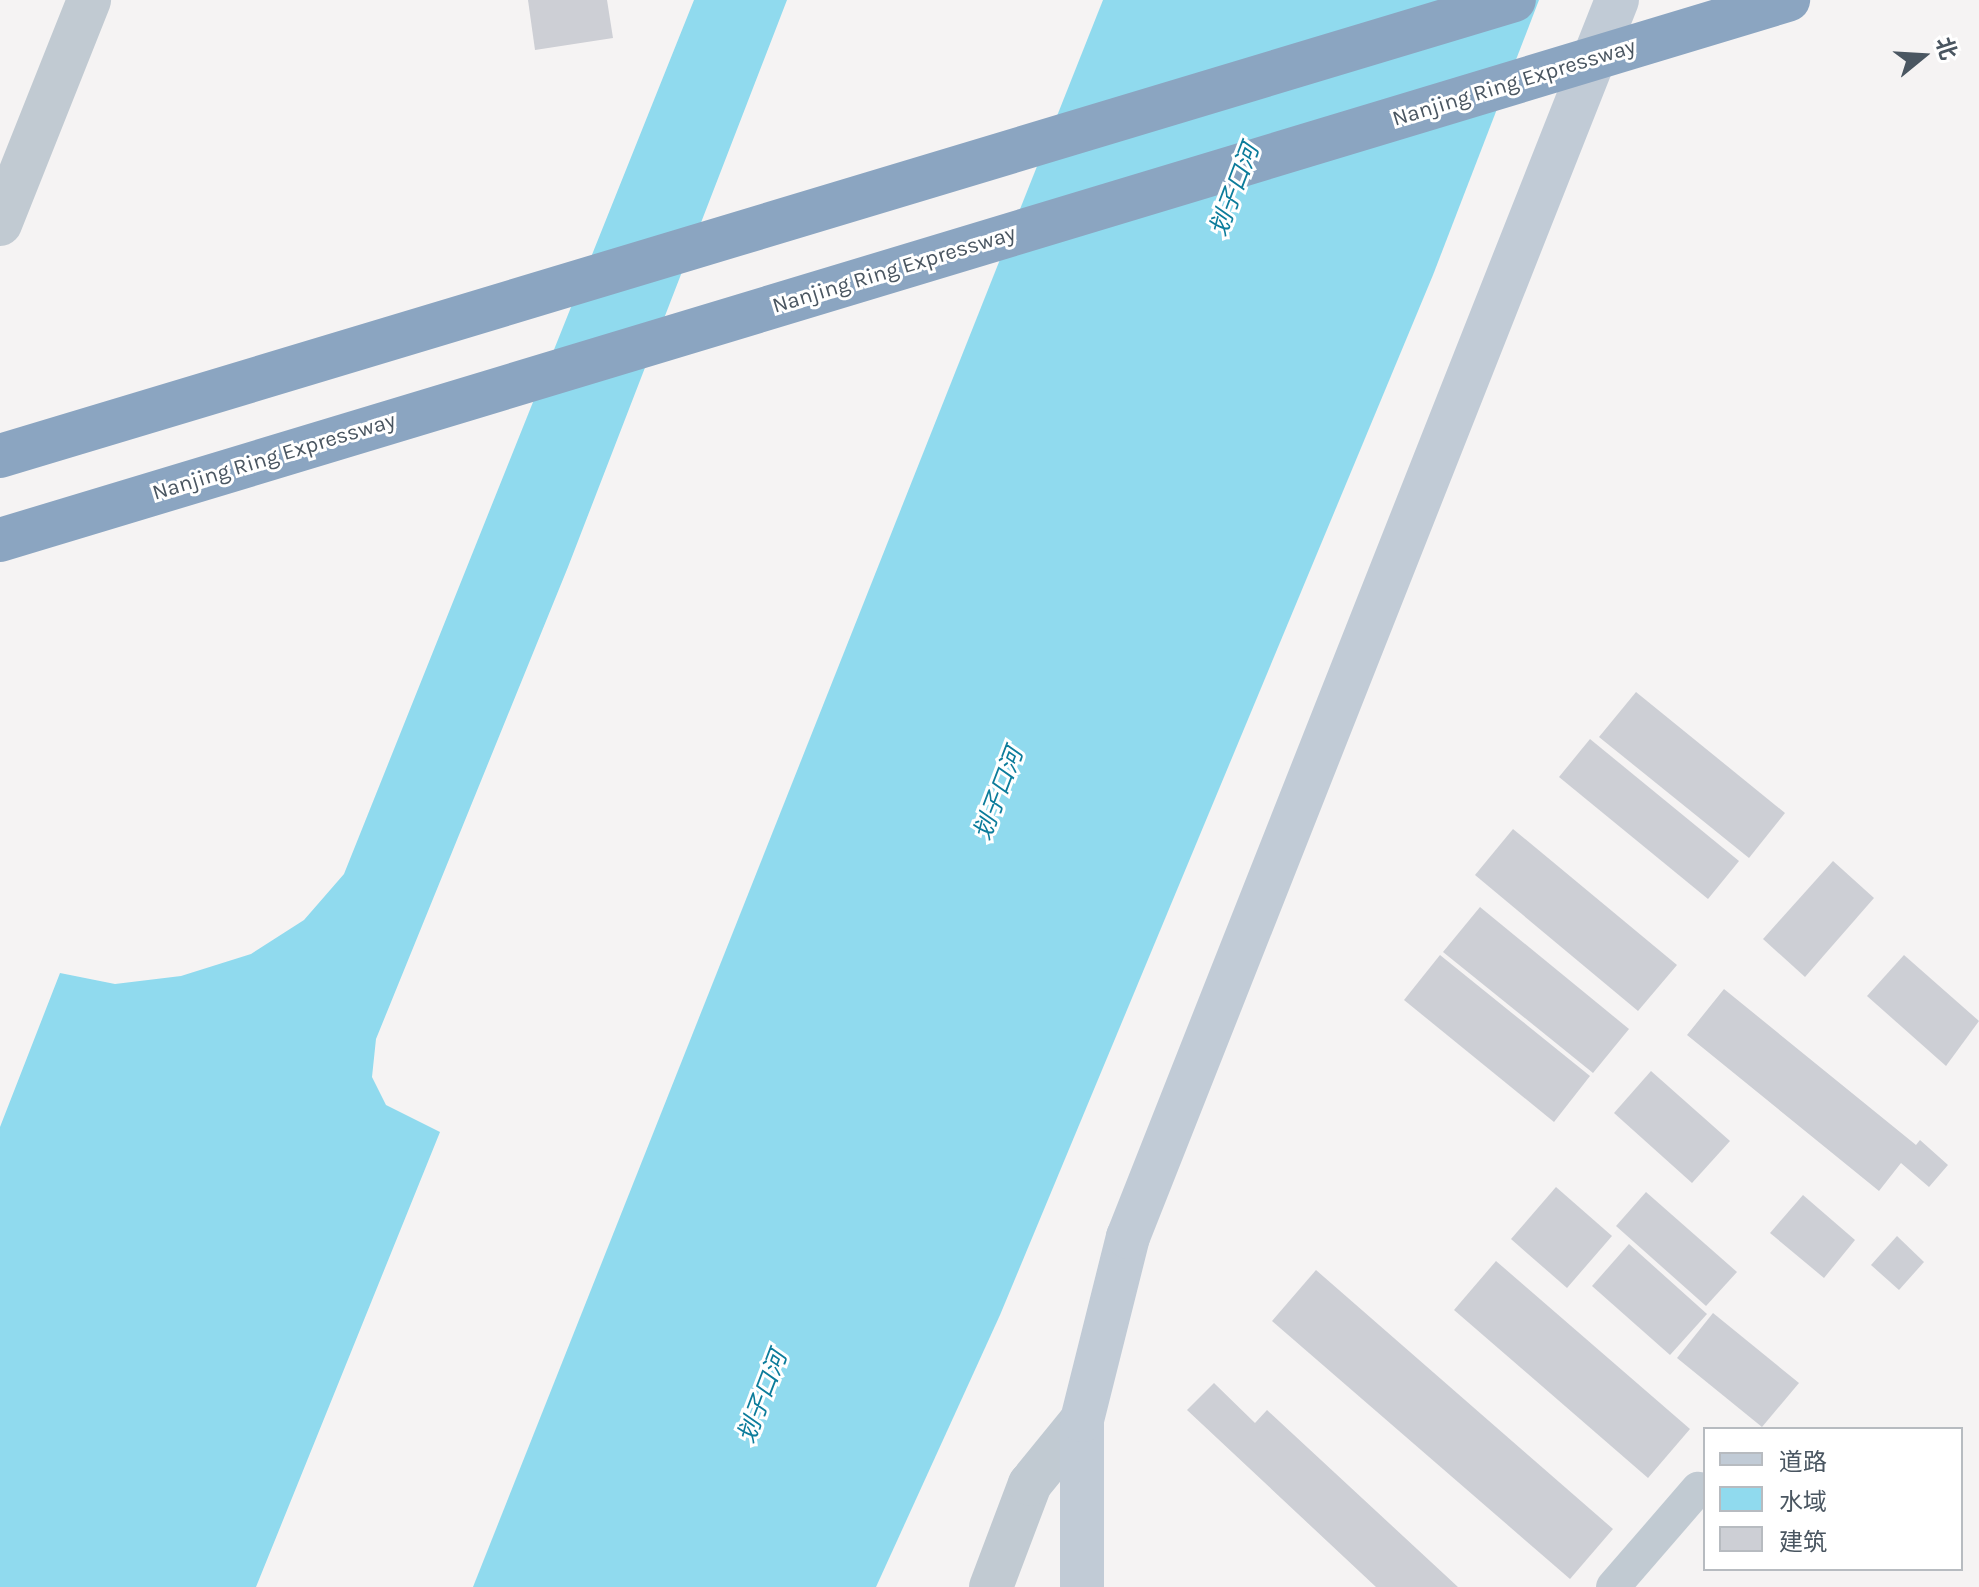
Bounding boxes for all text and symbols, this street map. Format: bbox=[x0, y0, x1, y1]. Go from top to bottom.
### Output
north arrow bbox=[1883, 16, 1963, 96]
street label: Nanjing Ring Expressway bbox=[1389, 33, 1639, 133]
text: 北 bbox=[1930, 34, 1962, 63]
water label: 划子口河 bbox=[1204, 140, 1266, 240]
street label: Nanjing Ring Expressway bbox=[769, 220, 1019, 320]
street label: Nanjing Ring Expressway bbox=[149, 407, 399, 507]
water label: 划子口河 bbox=[968, 744, 1030, 844]
water label: 划子口河 bbox=[732, 1347, 794, 1447]
legend bbox=[1703, 1427, 1963, 1571]
text: 道路 bbox=[1779, 1448, 1827, 1476]
text: 水域 bbox=[1779, 1488, 1827, 1516]
text: 建筑 bbox=[1779, 1528, 1827, 1556]

